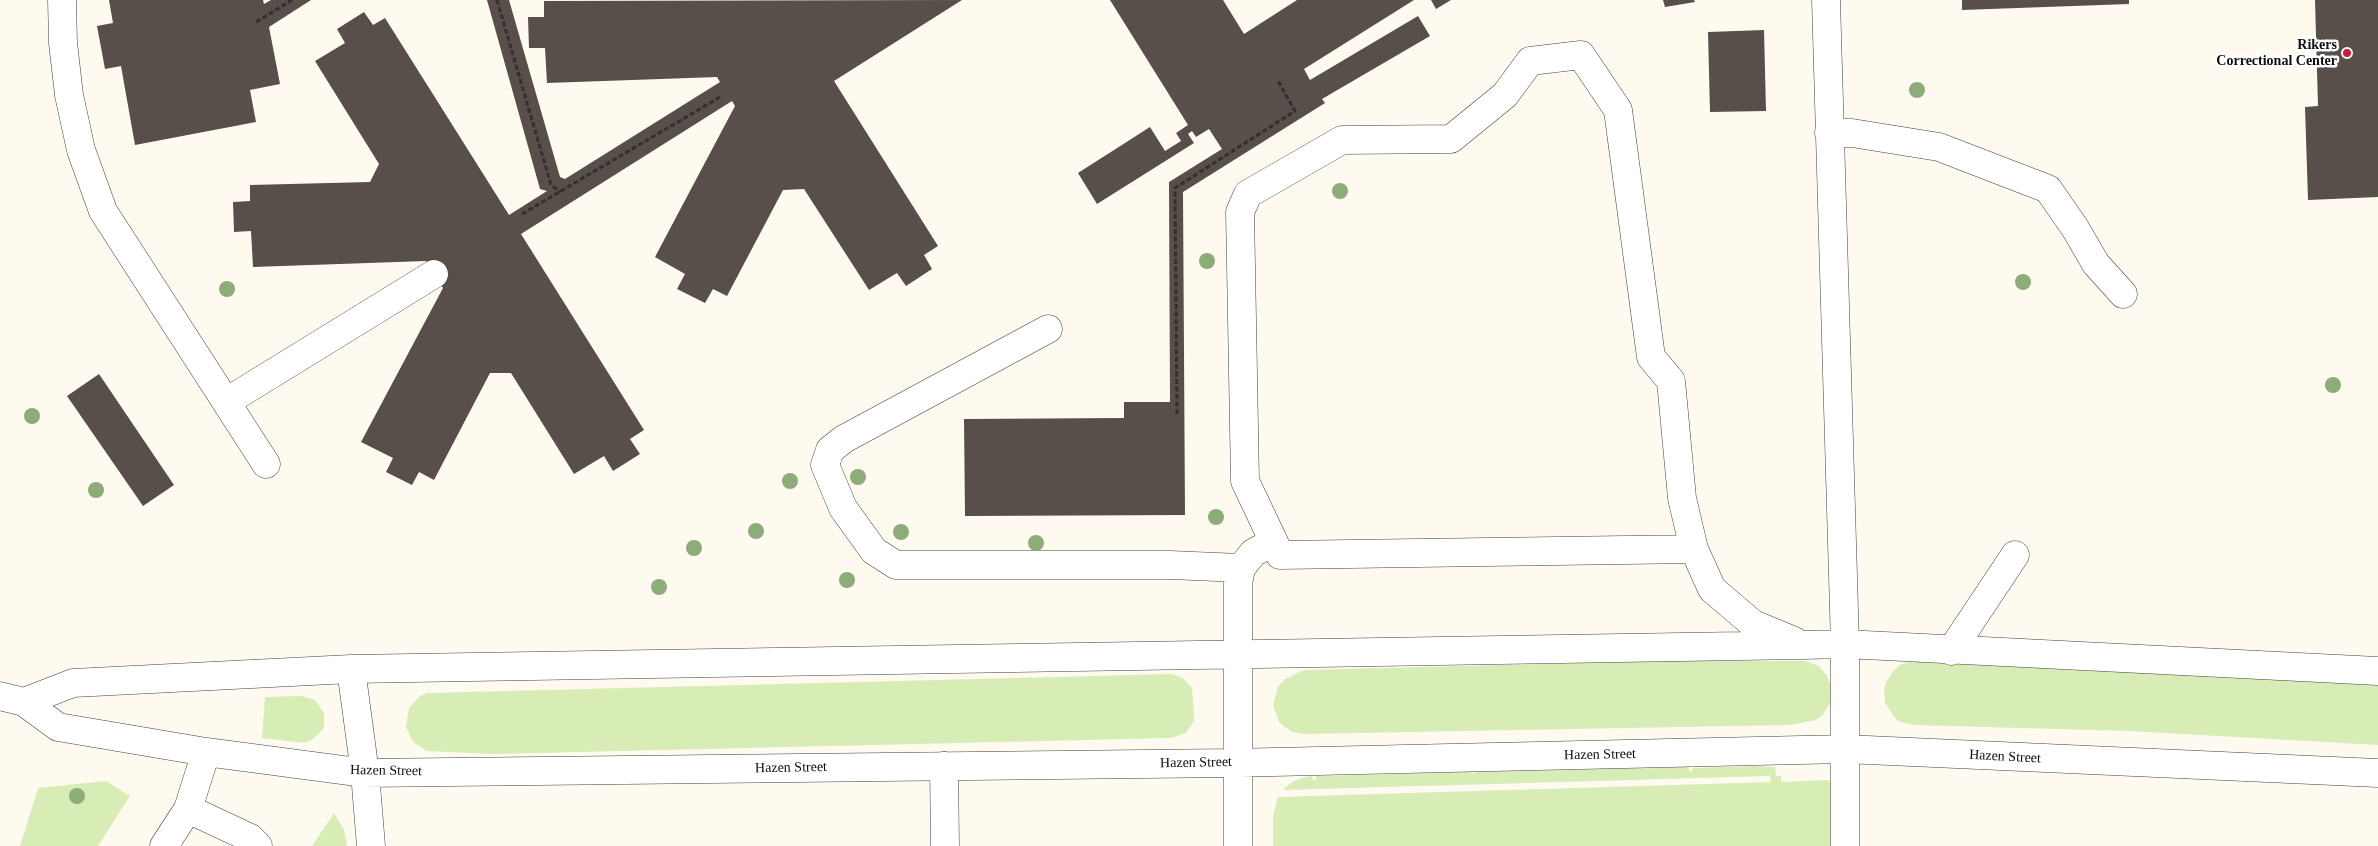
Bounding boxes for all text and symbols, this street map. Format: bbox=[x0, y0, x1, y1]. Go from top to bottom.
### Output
place label: Rikers Correctional Center bbox=[2216, 37, 2337, 70]
marker: Rikers Correctional Center bbox=[2341, 47, 2353, 59]
street label: Hazen Street bbox=[1564, 746, 1636, 764]
street label: Hazen Street bbox=[1969, 747, 2041, 767]
street label: Hazen Street bbox=[1160, 754, 1232, 772]
street label: Hazen Street bbox=[755, 759, 827, 777]
street label: Hazen Street bbox=[350, 762, 422, 780]

